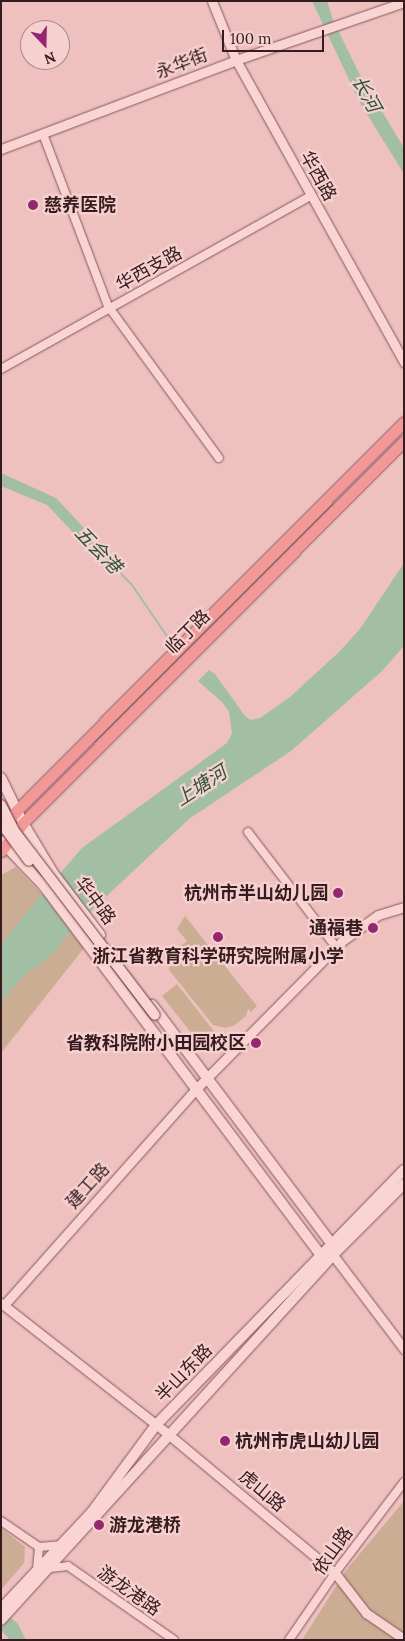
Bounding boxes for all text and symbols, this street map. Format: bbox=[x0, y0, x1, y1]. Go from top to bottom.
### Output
north arrow bbox=[20, 20, 70, 70]
scale bar bbox=[225, 20, 328, 52]
text: 100 m bbox=[230, 29, 271, 48]
street label: 永华街 bbox=[153, 44, 211, 84]
text: N bbox=[42, 48, 58, 68]
water label: 长河 bbox=[347, 72, 385, 116]
street label: 华西路 bbox=[295, 147, 341, 205]
place label: 慈养医院 bbox=[44, 194, 116, 216]
marker: 慈养医院 bbox=[26, 198, 40, 212]
street label: 华西支路 bbox=[112, 242, 186, 296]
water label: 五会港 bbox=[70, 522, 126, 578]
street label: 临丁路 bbox=[161, 605, 215, 659]
water label: 上塘河 bbox=[171, 761, 231, 811]
street label: 华中路 bbox=[70, 873, 120, 929]
place label: 杭州市半山幼儿园 bbox=[184, 882, 328, 904]
marker: 杭州市半山幼儿园 bbox=[332, 887, 344, 899]
place label: 通福巷 bbox=[309, 917, 363, 939]
marker: 通福巷 bbox=[367, 922, 379, 934]
marker: 浙江省教育科学研究院附属小学 bbox=[212, 931, 224, 943]
place label: 浙江省教育科学研究院附属小学 bbox=[92, 945, 344, 967]
place label: 省教科院附小田园校区 bbox=[66, 1032, 246, 1054]
marker: 省教科院附小田园校区 bbox=[250, 1037, 262, 1049]
street label: 建工路 bbox=[62, 1159, 114, 1213]
street label: 半山东路 bbox=[151, 1340, 217, 1406]
place label: 杭州市虎山幼儿园 bbox=[235, 1430, 379, 1452]
marker: 杭州市虎山幼儿园 bbox=[219, 1435, 231, 1447]
street label: 虎山路 bbox=[234, 1465, 290, 1517]
place label: 游龙港桥 bbox=[109, 1514, 181, 1536]
marker: 游龙港桥 bbox=[93, 1519, 105, 1531]
street label: 依山路 bbox=[308, 1523, 358, 1579]
street label: 游龙港路 bbox=[93, 1562, 165, 1620]

